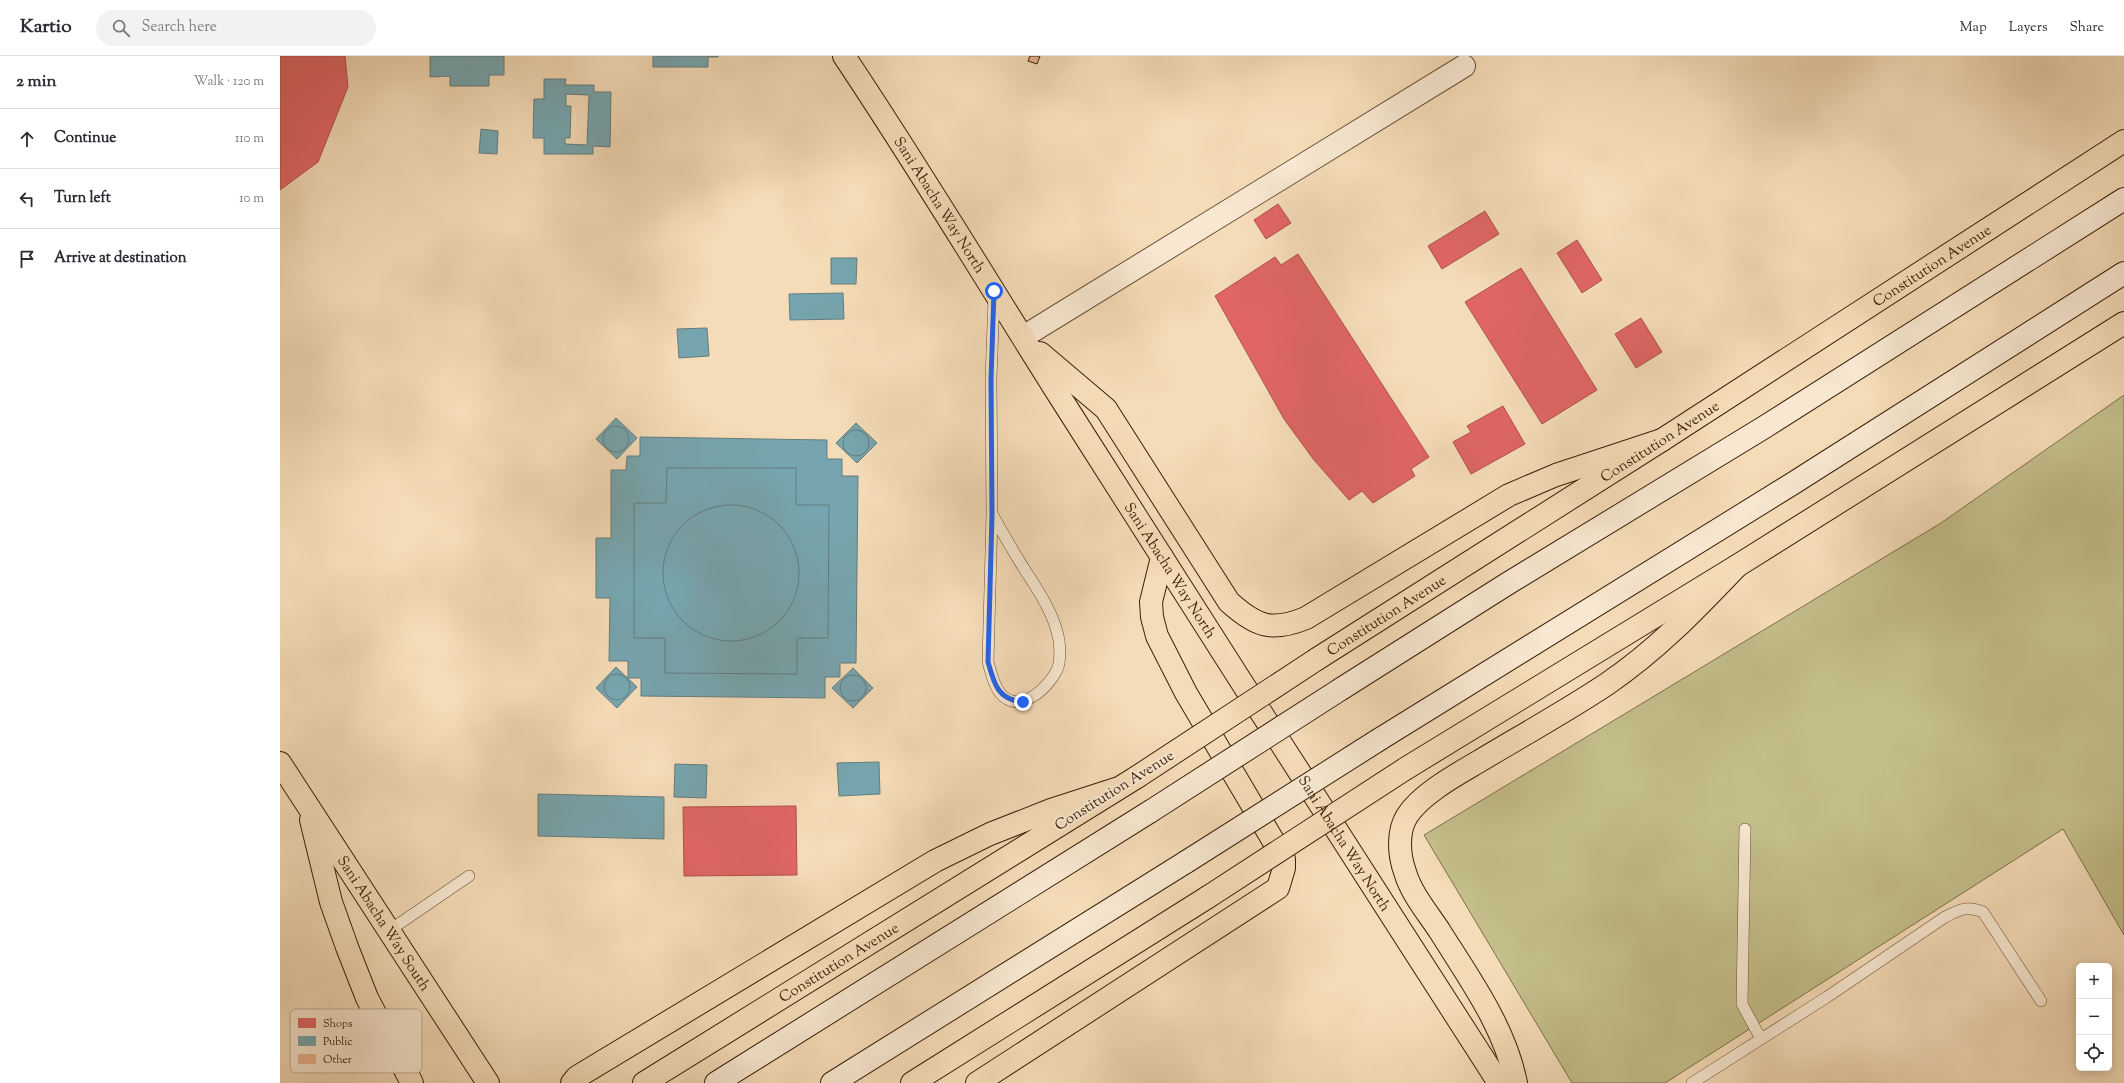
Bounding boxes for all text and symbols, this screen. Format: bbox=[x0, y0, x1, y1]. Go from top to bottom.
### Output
search box bbox=[96, 10, 376, 46]
text: Kartio bbox=[20, 14, 72, 41]
icon: search bbox=[110, 17, 132, 39]
text: Search here bbox=[142, 17, 217, 38]
text: Map bbox=[1960, 18, 1987, 38]
text: Layers bbox=[2009, 18, 2047, 38]
text: Share bbox=[2069, 18, 2104, 38]
text: 2 min bbox=[16, 70, 57, 94]
text: Walk · 120 m bbox=[194, 73, 264, 91]
icon: ahead bbox=[16, 128, 38, 150]
text: Continue bbox=[54, 128, 116, 149]
text: 110 m bbox=[235, 130, 264, 148]
street label: Sani Abacha Way North bbox=[888, 133, 989, 278]
icon: left bbox=[16, 188, 38, 210]
text: Turn left bbox=[54, 188, 111, 209]
text: 10 m bbox=[239, 190, 264, 208]
street label: Constitution Avenue bbox=[1869, 220, 1996, 313]
icon: arrive bbox=[16, 248, 38, 270]
text: Arrive at destination bbox=[54, 248, 187, 269]
route start bbox=[985, 282, 1003, 300]
street label: Constitution Avenue bbox=[1597, 397, 1724, 488]
street label: Sani Abacha Way North bbox=[1118, 499, 1220, 643]
street label: Constitution Avenue bbox=[1323, 571, 1451, 662]
route end bbox=[1014, 693, 1032, 711]
street label: Constitution Avenue bbox=[1051, 746, 1179, 837]
street label: Sani Abacha Way North bbox=[1292, 772, 1395, 916]
street label: Sani Abacha Way South bbox=[331, 852, 435, 996]
street label: Constitution Avenue bbox=[775, 918, 903, 1009]
map controls bbox=[2076, 963, 2112, 1071]
button: + bbox=[2076, 963, 2112, 999]
button: − bbox=[2076, 999, 2112, 1035]
legend bbox=[290, 1009, 422, 1073]
text: Shops bbox=[323, 1016, 352, 1032]
text: Public bbox=[323, 1034, 352, 1050]
button: locate bbox=[2076, 1035, 2112, 1071]
text: Other bbox=[323, 1052, 352, 1068]

